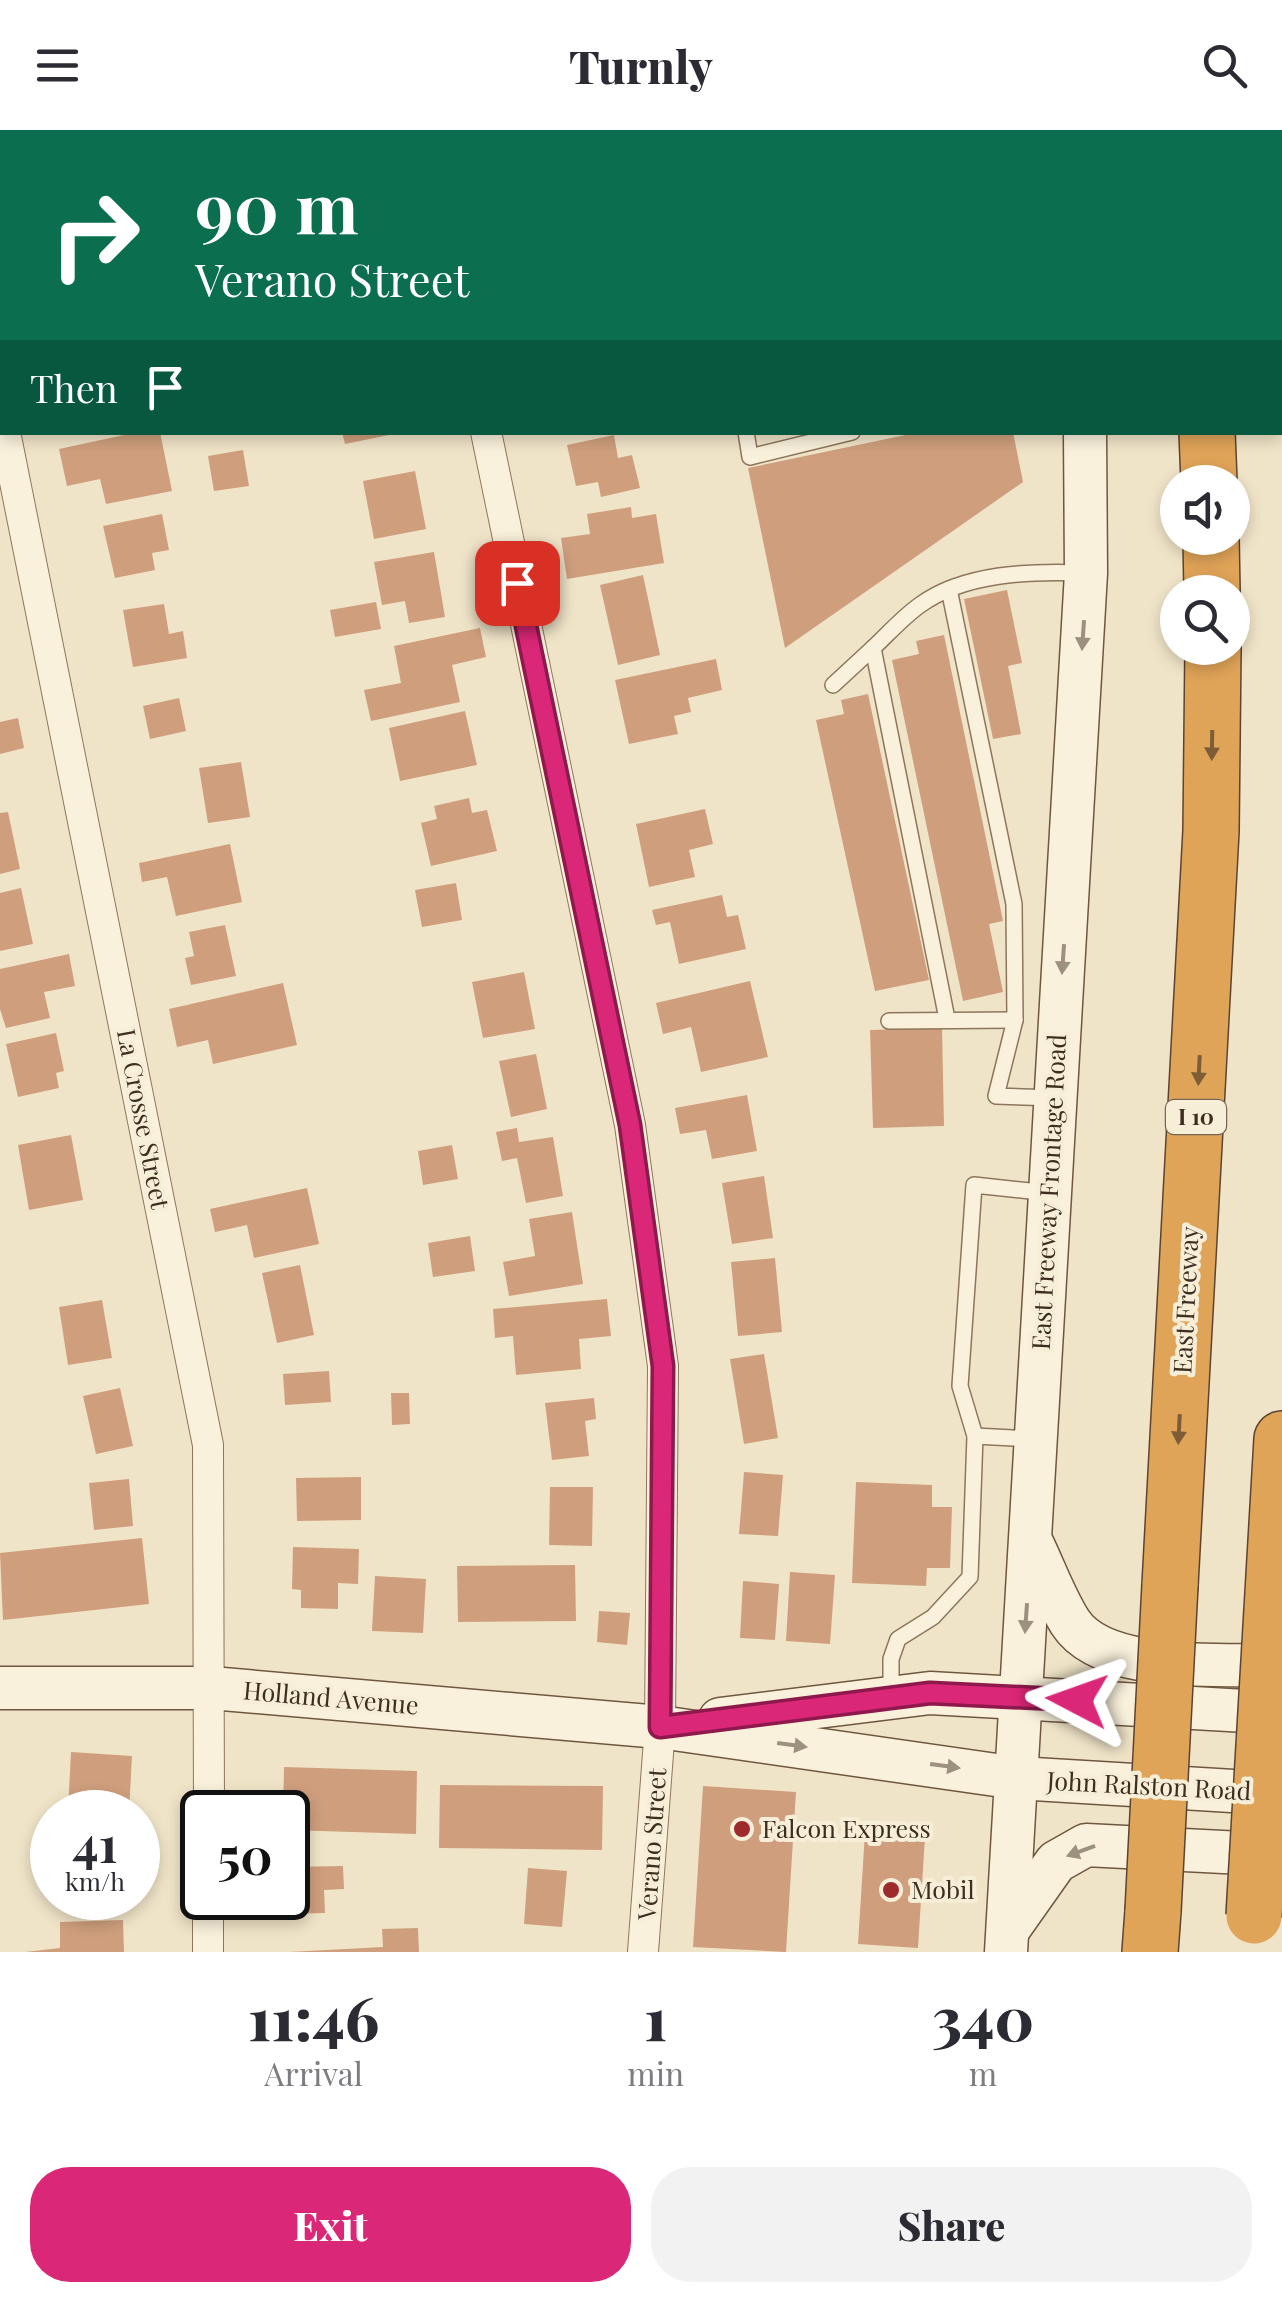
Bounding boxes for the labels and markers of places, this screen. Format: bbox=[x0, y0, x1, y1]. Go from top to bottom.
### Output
pin bbox=[475, 541, 560, 626]
place label: Falcon Express bbox=[762, 1811, 931, 1844]
marker: Falcon Express bbox=[731, 1818, 753, 1840]
place label: Mobil bbox=[911, 1872, 975, 1905]
marker: Mobil bbox=[880, 1879, 902, 1901]

